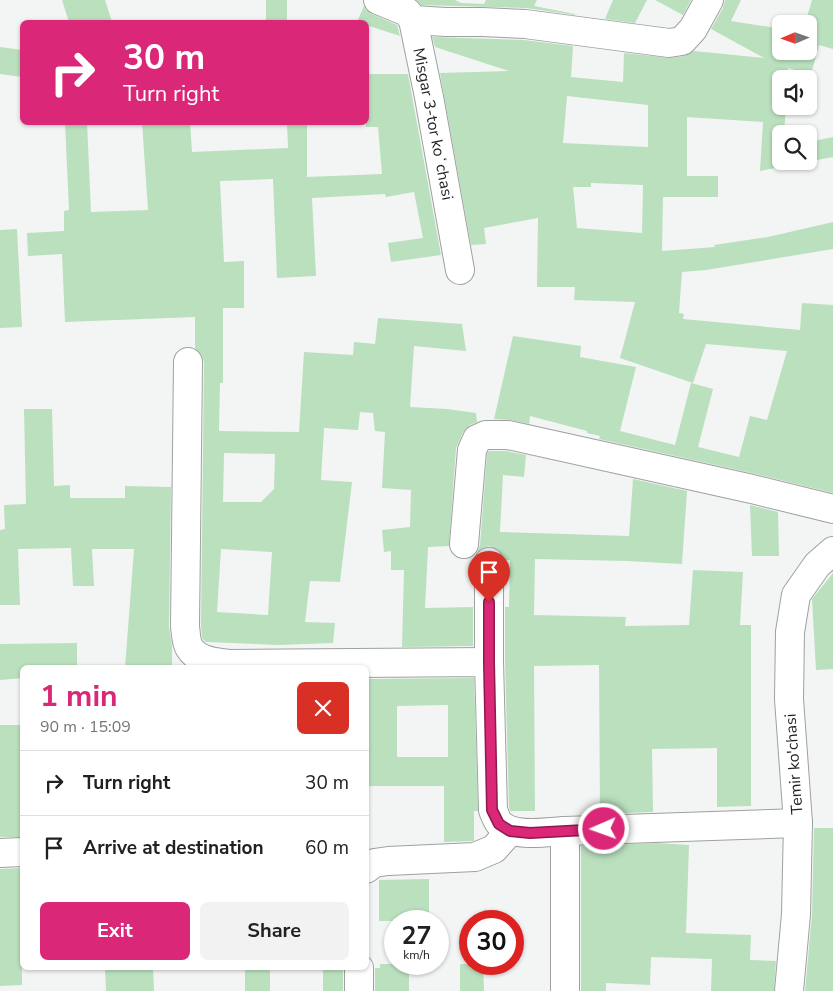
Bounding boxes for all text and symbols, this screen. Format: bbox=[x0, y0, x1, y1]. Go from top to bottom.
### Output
north arrow bbox=[772, 15, 818, 60]
map controls bbox=[772, 15, 817, 170]
text: 30 m bbox=[123, 34, 205, 81]
icon: right bbox=[40, 40, 105, 105]
street label: Misgar 3-tor koʻchasi bbox=[407, 46, 459, 202]
button: sound bbox=[772, 70, 817, 115]
text: Turn right bbox=[123, 79, 219, 109]
button: search bbox=[772, 125, 817, 170]
pin bbox=[468, 551, 510, 602]
icon: arrive bbox=[475, 558, 503, 586]
text: 1 min bbox=[40, 676, 118, 717]
button: close bbox=[297, 682, 349, 734]
street label: Temir ko'chasi bbox=[780, 713, 808, 815]
text: 90 m · 15:09 bbox=[40, 716, 131, 738]
icon: right bbox=[40, 769, 68, 797]
text: Turn right bbox=[83, 770, 170, 796]
text: 30 m bbox=[305, 770, 349, 796]
position arrow bbox=[577, 802, 629, 854]
icon: arrive bbox=[40, 834, 68, 862]
text: Arrive at destination bbox=[83, 835, 264, 861]
text: 60 m bbox=[305, 835, 349, 861]
button: Exit bbox=[40, 902, 190, 960]
button: Share bbox=[200, 902, 349, 960]
speed limit sign: 30 bbox=[459, 910, 524, 975]
text: 27 bbox=[401, 919, 432, 953]
text: km/h bbox=[403, 947, 430, 963]

